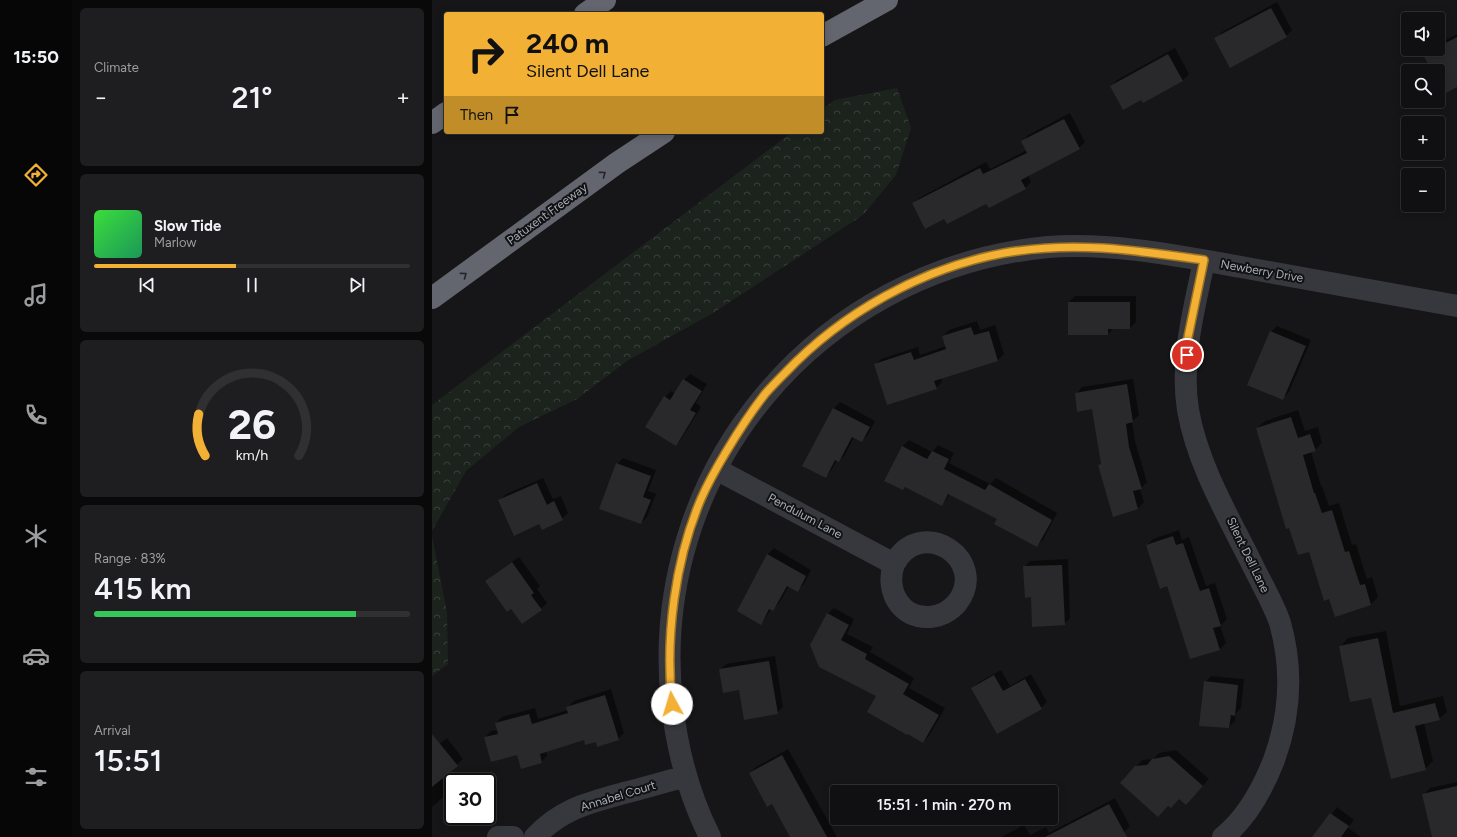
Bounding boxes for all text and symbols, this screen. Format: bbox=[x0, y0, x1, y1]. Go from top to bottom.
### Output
map controls bbox=[1401, 12, 1445, 212]
button: sound bbox=[1401, 12, 1445, 56]
text: 240 m bbox=[526, 26, 609, 60]
icon: right bbox=[460, 28, 512, 80]
text: 15:50 bbox=[13, 46, 59, 68]
text: Climate bbox=[94, 60, 139, 75]
text: Silent Dell Lane bbox=[526, 60, 649, 82]
button: search bbox=[1401, 64, 1445, 108]
text: 21° bbox=[232, 79, 272, 116]
text: − bbox=[94, 84, 108, 111]
text: + bbox=[396, 84, 410, 111]
icon: arrive bbox=[501, 104, 523, 126]
text: Then bbox=[460, 106, 493, 124]
button: + bbox=[1401, 116, 1445, 160]
icon: directions bbox=[22, 161, 50, 189]
button: − bbox=[1401, 168, 1445, 212]
one-way arrow bbox=[598, 172, 605, 179]
street label: Patuxent Freeway bbox=[504, 180, 590, 248]
text: Slow Tide bbox=[154, 217, 221, 235]
text: Marlow bbox=[154, 235, 196, 250]
street label: Newberry Drive bbox=[1220, 257, 1305, 285]
one-way arrow bbox=[459, 273, 466, 280]
icon: previous bbox=[136, 274, 158, 296]
icon: pause bbox=[241, 274, 263, 296]
icon: next bbox=[346, 274, 368, 296]
icon: music bbox=[22, 281, 50, 309]
pin bbox=[1170, 338, 1204, 372]
icon: arrive bbox=[1176, 344, 1198, 366]
text: 26 bbox=[228, 399, 276, 449]
icon: phone bbox=[22, 401, 50, 429]
text: km/h bbox=[236, 446, 268, 464]
street label: Pendulum Lane bbox=[766, 491, 845, 542]
street label: Silent Dell Lane bbox=[1224, 515, 1273, 595]
icon: climate bbox=[22, 522, 50, 550]
text: Range · 83% bbox=[94, 551, 166, 566]
text: 415 km bbox=[94, 570, 191, 607]
icon: car bbox=[22, 642, 50, 670]
position arrow bbox=[651, 683, 693, 725]
text: Arrival bbox=[94, 723, 131, 738]
text: 15:51 bbox=[94, 742, 162, 779]
icon: filters bbox=[22, 763, 50, 791]
speed limit sign: 30 bbox=[444, 773, 496, 825]
street label: Annabel Court bbox=[579, 778, 658, 814]
text: 15:51 · 1 min · 270 m bbox=[877, 796, 1011, 814]

